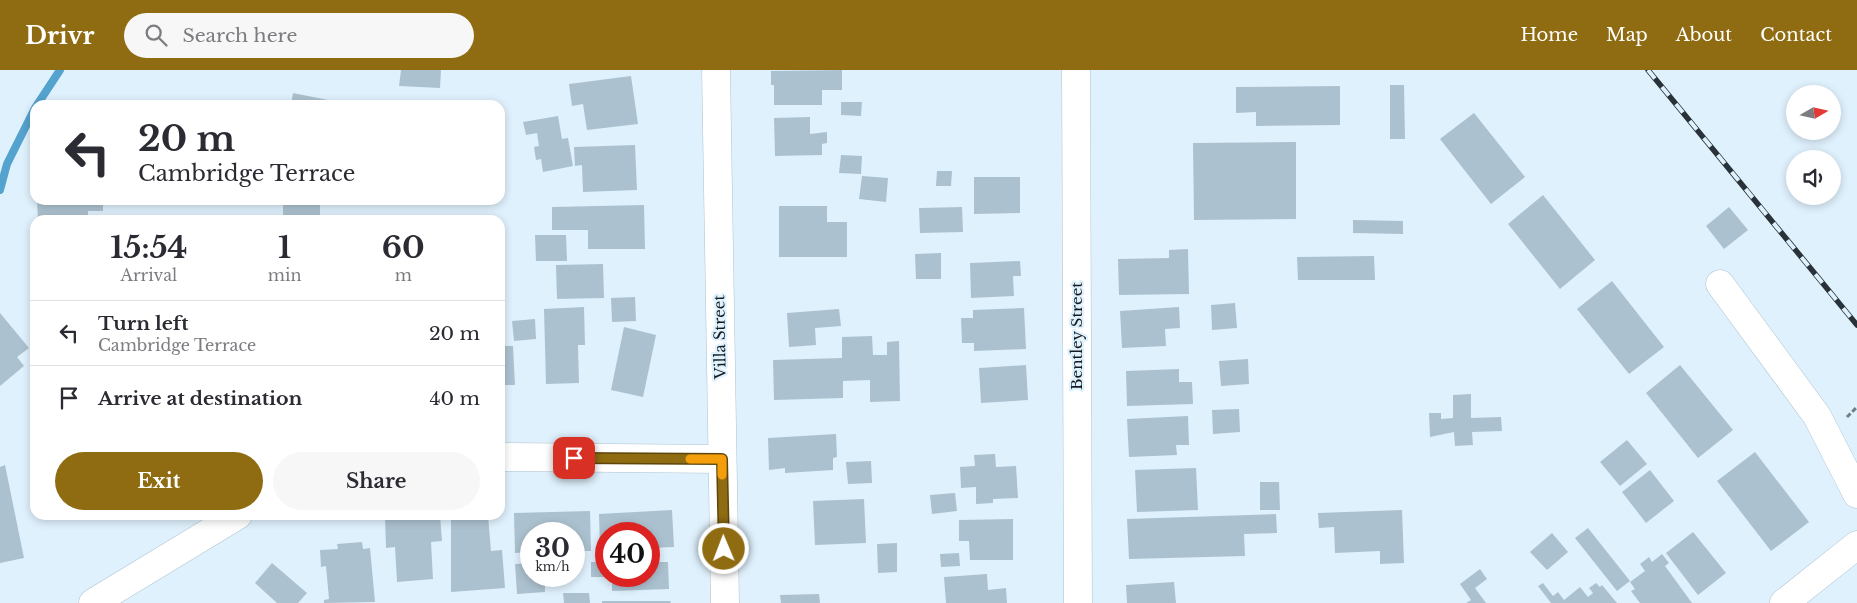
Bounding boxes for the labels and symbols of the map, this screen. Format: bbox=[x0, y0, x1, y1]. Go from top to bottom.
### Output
north arrow bbox=[1786, 85, 1841, 140]
street label: Bentley Street bbox=[1067, 282, 1086, 390]
street label: Villa Street bbox=[709, 294, 730, 380]
pin bbox=[553, 437, 595, 479]
speed limit sign: 40 bbox=[595, 522, 660, 587]
position arrow bbox=[697, 522, 749, 574]

